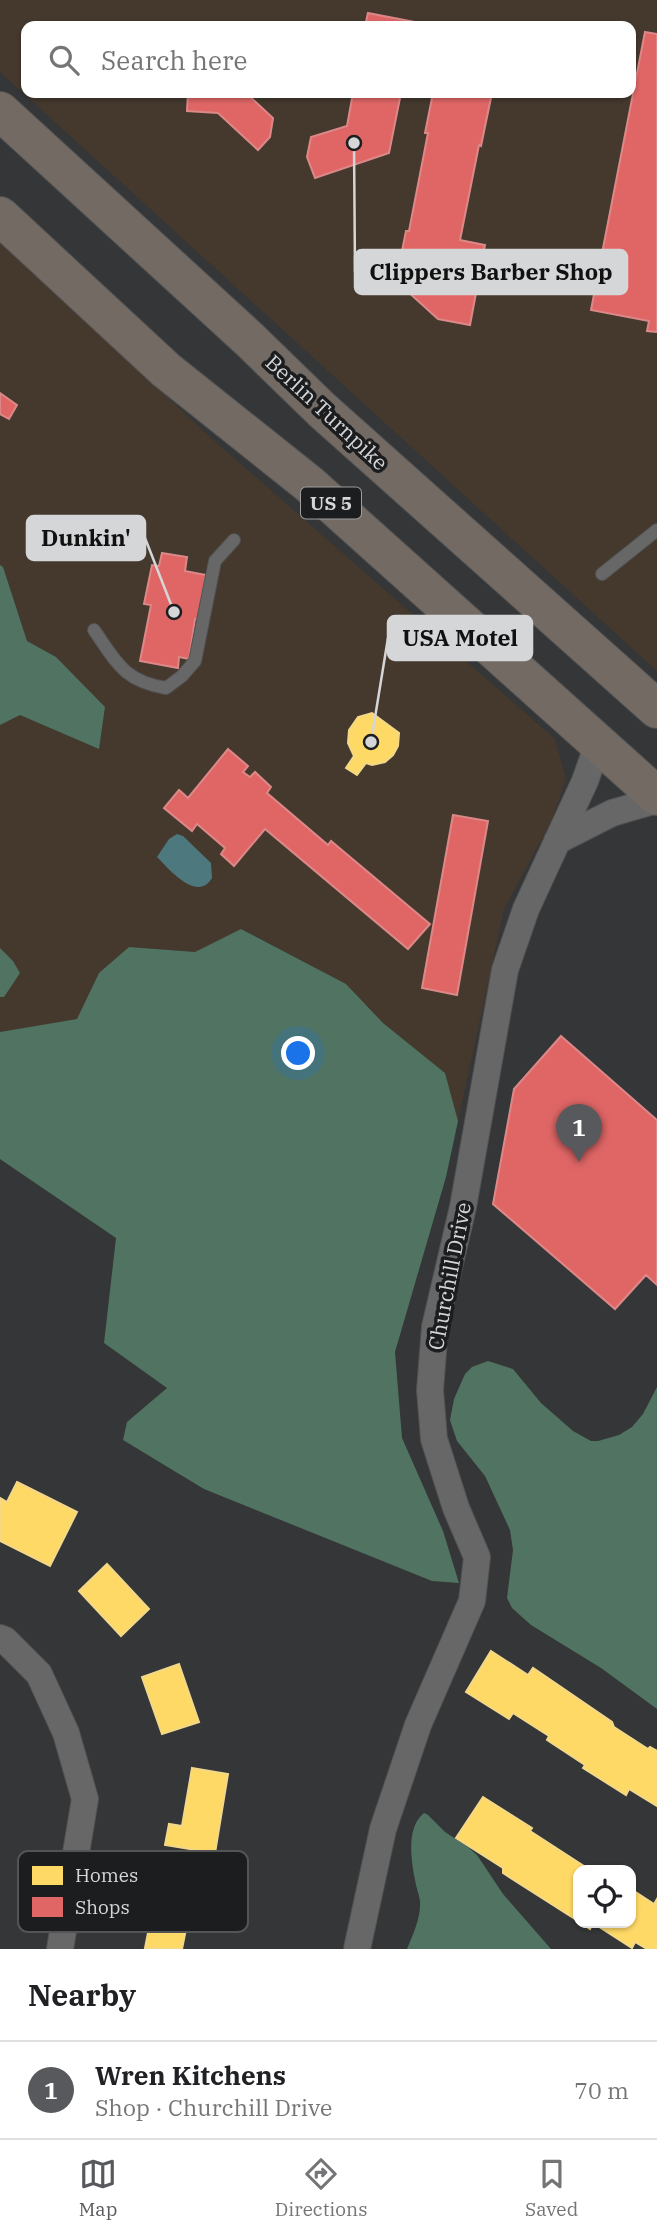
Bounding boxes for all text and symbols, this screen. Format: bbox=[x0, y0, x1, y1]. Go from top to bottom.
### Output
search box bbox=[21, 21, 636, 98]
icon: search bbox=[45, 41, 83, 79]
text: Search here bbox=[101, 43, 247, 77]
callout: Clippers Barber Shop bbox=[355, 250, 627, 294]
text: Clippers Barber Shop bbox=[369, 256, 613, 286]
street label: Berlin Turnpike bbox=[260, 348, 394, 476]
road number: US 5 bbox=[301, 488, 361, 518]
callout: Dunkin' bbox=[27, 516, 145, 560]
text: Dunkin' bbox=[41, 522, 131, 552]
callout: USA Motel bbox=[388, 616, 532, 660]
text: USA Motel bbox=[402, 622, 518, 652]
your location bbox=[281, 1036, 315, 1070]
pin: 1 bbox=[556, 1104, 602, 1162]
street label: Churchill Drive bbox=[421, 1200, 477, 1352]
legend bbox=[18, 1851, 248, 1932]
text: Homes bbox=[75, 1863, 138, 1887]
map controls bbox=[573, 1865, 636, 1928]
button: locate bbox=[573, 1865, 636, 1928]
text: Shops bbox=[75, 1895, 130, 1919]
text: Nearby bbox=[28, 1975, 136, 2014]
text: Wren Kitchens bbox=[95, 2058, 286, 2092]
text: 1 bbox=[44, 2075, 58, 2105]
text: 70 m bbox=[574, 2075, 629, 2105]
text: Shop · Churchill Drive bbox=[95, 2092, 332, 2122]
tab: Map bbox=[79, 2155, 117, 2221]
tab: Directions bbox=[275, 2155, 368, 2221]
tab: Saved bbox=[525, 2155, 578, 2221]

